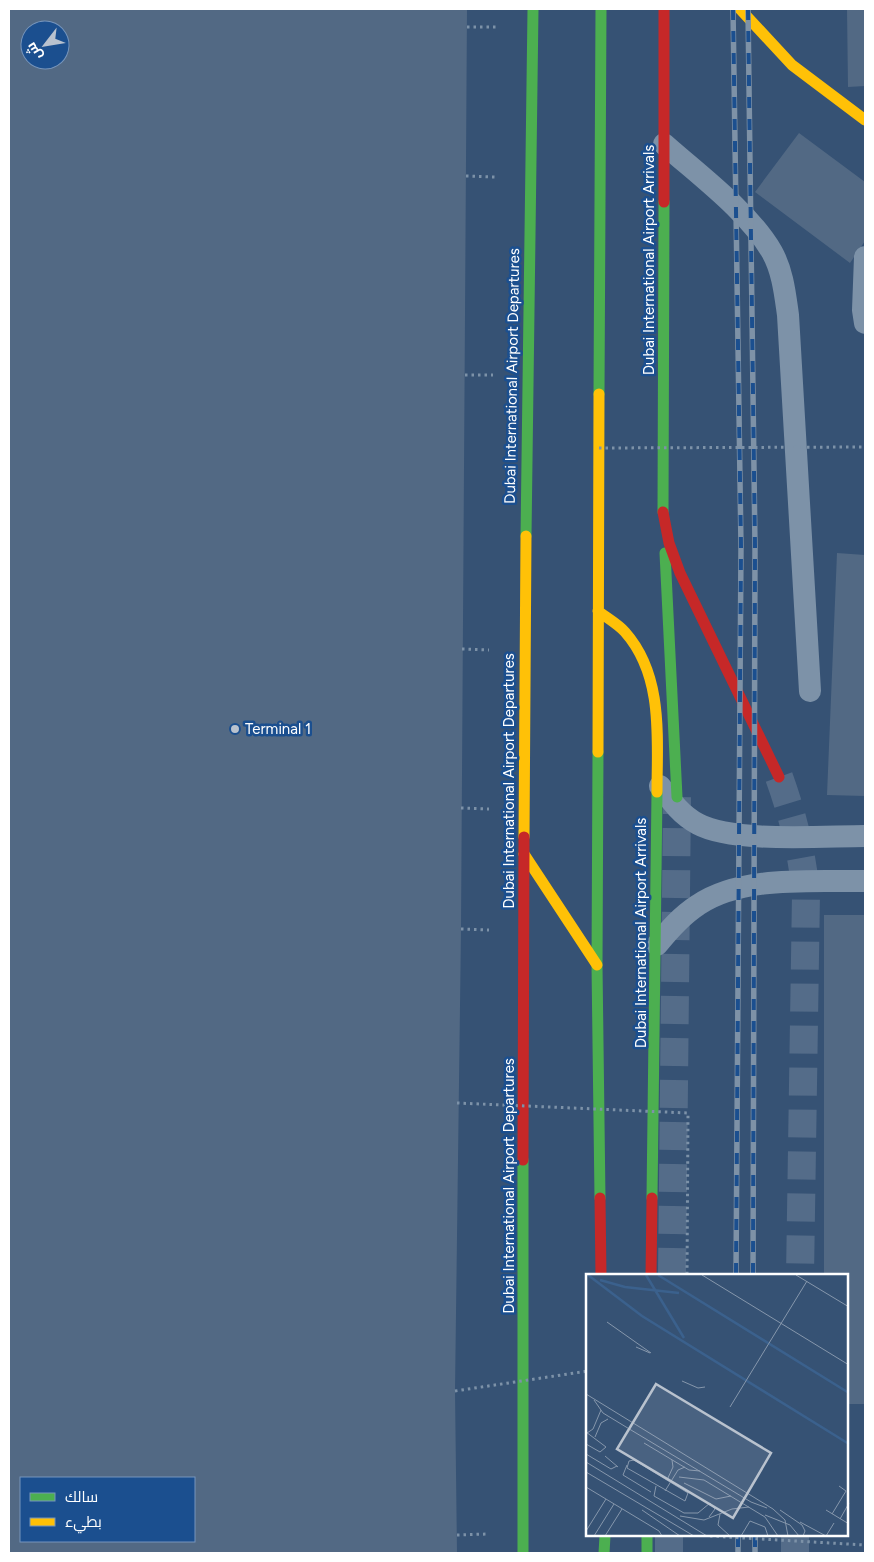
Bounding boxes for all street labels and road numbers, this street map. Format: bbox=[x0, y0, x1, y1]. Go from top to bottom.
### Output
street label: Dubai International Airport Arrivals bbox=[640, 145, 658, 375]
street label: Dubai International Airport Departures bbox=[501, 248, 523, 504]
street label: Dubai International Airport Departures bbox=[500, 653, 518, 909]
street label: Dubai International Airport Arrivals bbox=[632, 818, 650, 1048]
street label: Dubai International Airport Departures bbox=[500, 1058, 518, 1314]

